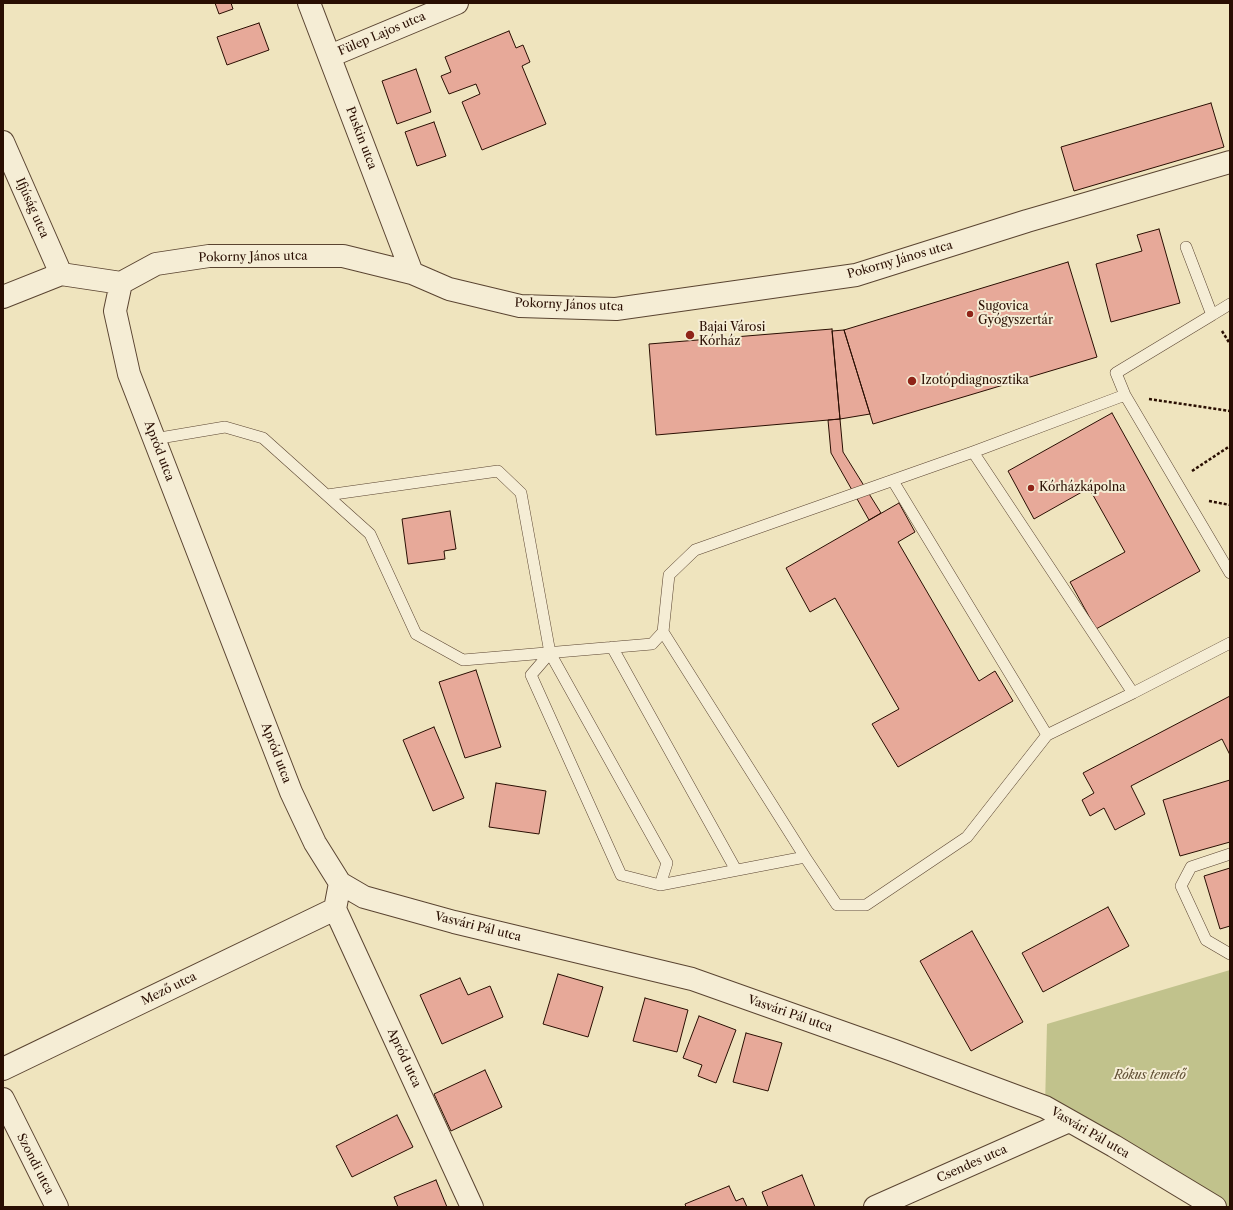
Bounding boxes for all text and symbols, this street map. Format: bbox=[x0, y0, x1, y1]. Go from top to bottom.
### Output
street label: Fülep Lajos utca bbox=[336, 9, 428, 59]
street label: Puskin utca bbox=[342, 105, 380, 171]
street label: Ifjúság utca bbox=[12, 176, 52, 240]
street label: Pokorny János utca bbox=[846, 238, 954, 282]
street label: Pokorny János utca bbox=[198, 249, 308, 265]
street label: Pokorny János utca bbox=[514, 296, 624, 314]
place label: Sugovica Gyógyszertár bbox=[978, 300, 1053, 328]
marker: Sugovica Gyógyszertár bbox=[965, 309, 975, 319]
place label: Bajai Városi Kórház bbox=[699, 321, 765, 349]
marker: Bajai Városi Kórház bbox=[684, 329, 696, 341]
place label: Izotópdiagnosztika bbox=[921, 374, 1029, 388]
marker: Izotópdiagnosztika bbox=[906, 375, 918, 387]
street label: Apród utca bbox=[141, 419, 177, 483]
place label: Kórházkápolna bbox=[1039, 481, 1126, 495]
marker: Kórházkápolna bbox=[1026, 483, 1036, 493]
street label: Apród utca bbox=[258, 721, 294, 785]
street label: Vasvári Pál utca bbox=[433, 909, 523, 945]
street label: Mező utca bbox=[139, 969, 199, 1009]
street label: Vasvári Pál utca bbox=[746, 993, 834, 1035]
street label: Apród utca bbox=[384, 1026, 424, 1090]
park label: Rókus temető bbox=[1114, 1069, 1186, 1083]
street label: Vasvári Pál utca bbox=[1048, 1105, 1132, 1161]
street label: Szondi utca bbox=[13, 1131, 57, 1197]
street label: Csendes utca bbox=[935, 1142, 1009, 1186]

